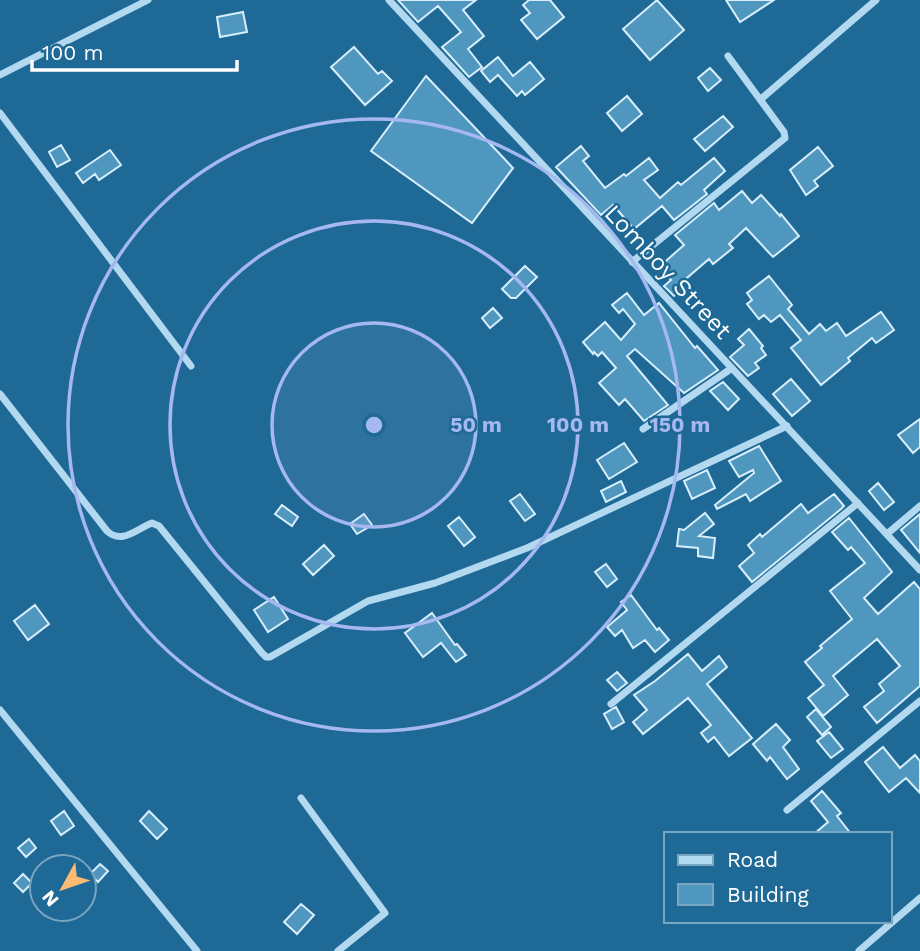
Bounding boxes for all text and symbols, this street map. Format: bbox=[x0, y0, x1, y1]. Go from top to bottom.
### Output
scale bar bbox=[32, 28, 236, 72]
text: 100 m bbox=[42, 40, 104, 65]
street label: Lomboy Street bbox=[599, 199, 737, 345]
text: 50 m bbox=[450, 412, 502, 437]
text: 100 m bbox=[547, 412, 609, 437]
text: 150 m bbox=[650, 412, 710, 437]
centre of rings bbox=[362, 413, 386, 437]
legend bbox=[664, 832, 892, 923]
text: Road bbox=[727, 847, 778, 872]
north arrow bbox=[28, 853, 98, 923]
text: Building bbox=[727, 882, 809, 907]
text: N bbox=[37, 886, 64, 911]

